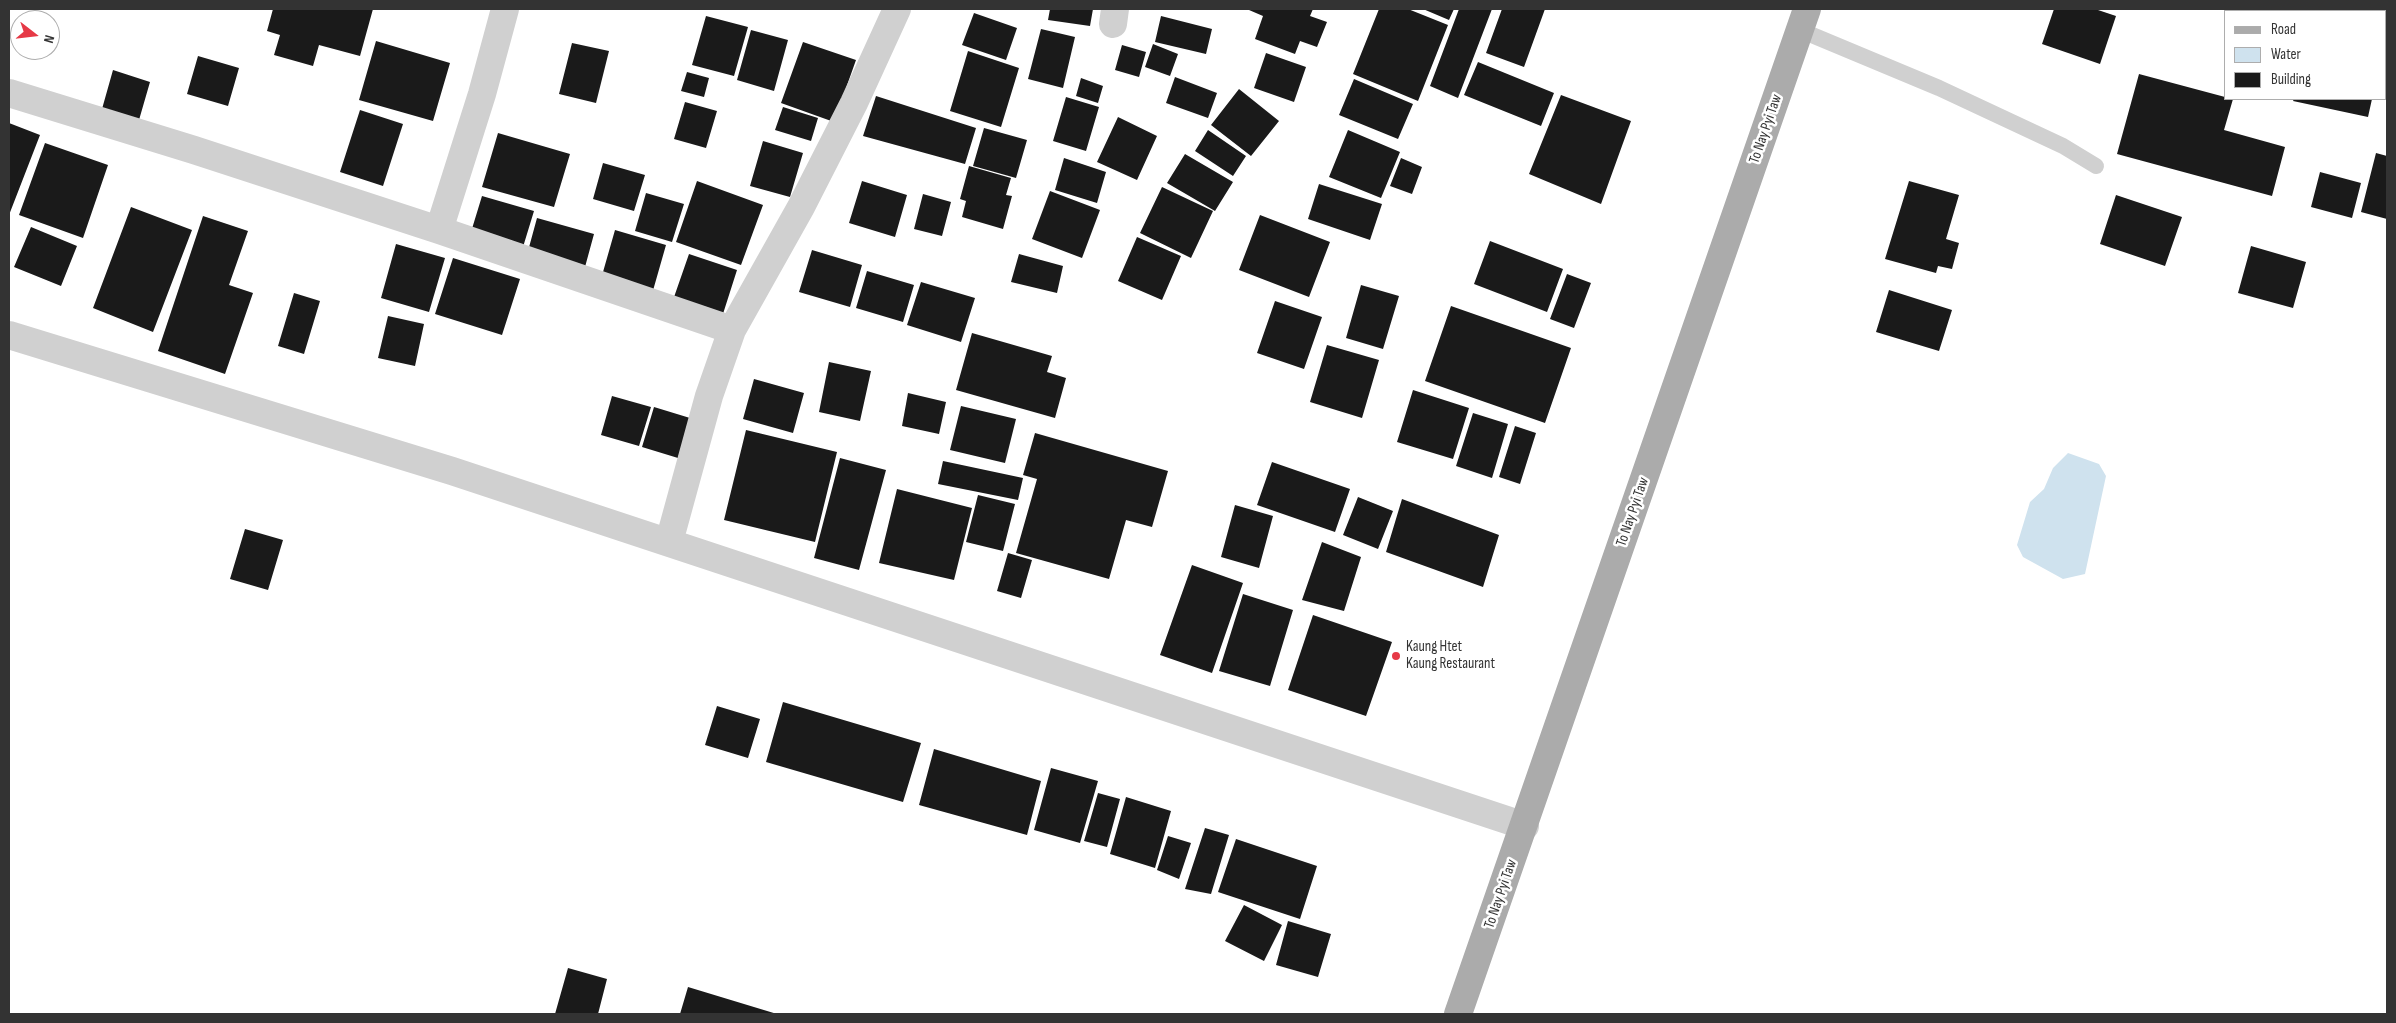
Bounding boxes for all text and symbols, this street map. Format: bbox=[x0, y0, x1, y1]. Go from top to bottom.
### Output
north arrow bbox=[10, 10, 60, 60]
legend bbox=[2224, 10, 2386, 100]
text: Road bbox=[2271, 20, 2296, 39]
text: N bbox=[40, 33, 58, 45]
text: Water bbox=[2271, 45, 2301, 64]
text: Building bbox=[2271, 70, 2311, 89]
street label: To Nay Pyi Taw bbox=[1746, 92, 1786, 166]
street label: To Nay Pyi Taw bbox=[1613, 475, 1653, 549]
place label: Kaung Htet Kaung Restaurant bbox=[1406, 638, 1495, 673]
marker: Kaung Htet Kaung Restaurant bbox=[1390, 650, 1402, 662]
street label: To Nay Pyi Taw bbox=[1481, 857, 1521, 931]

